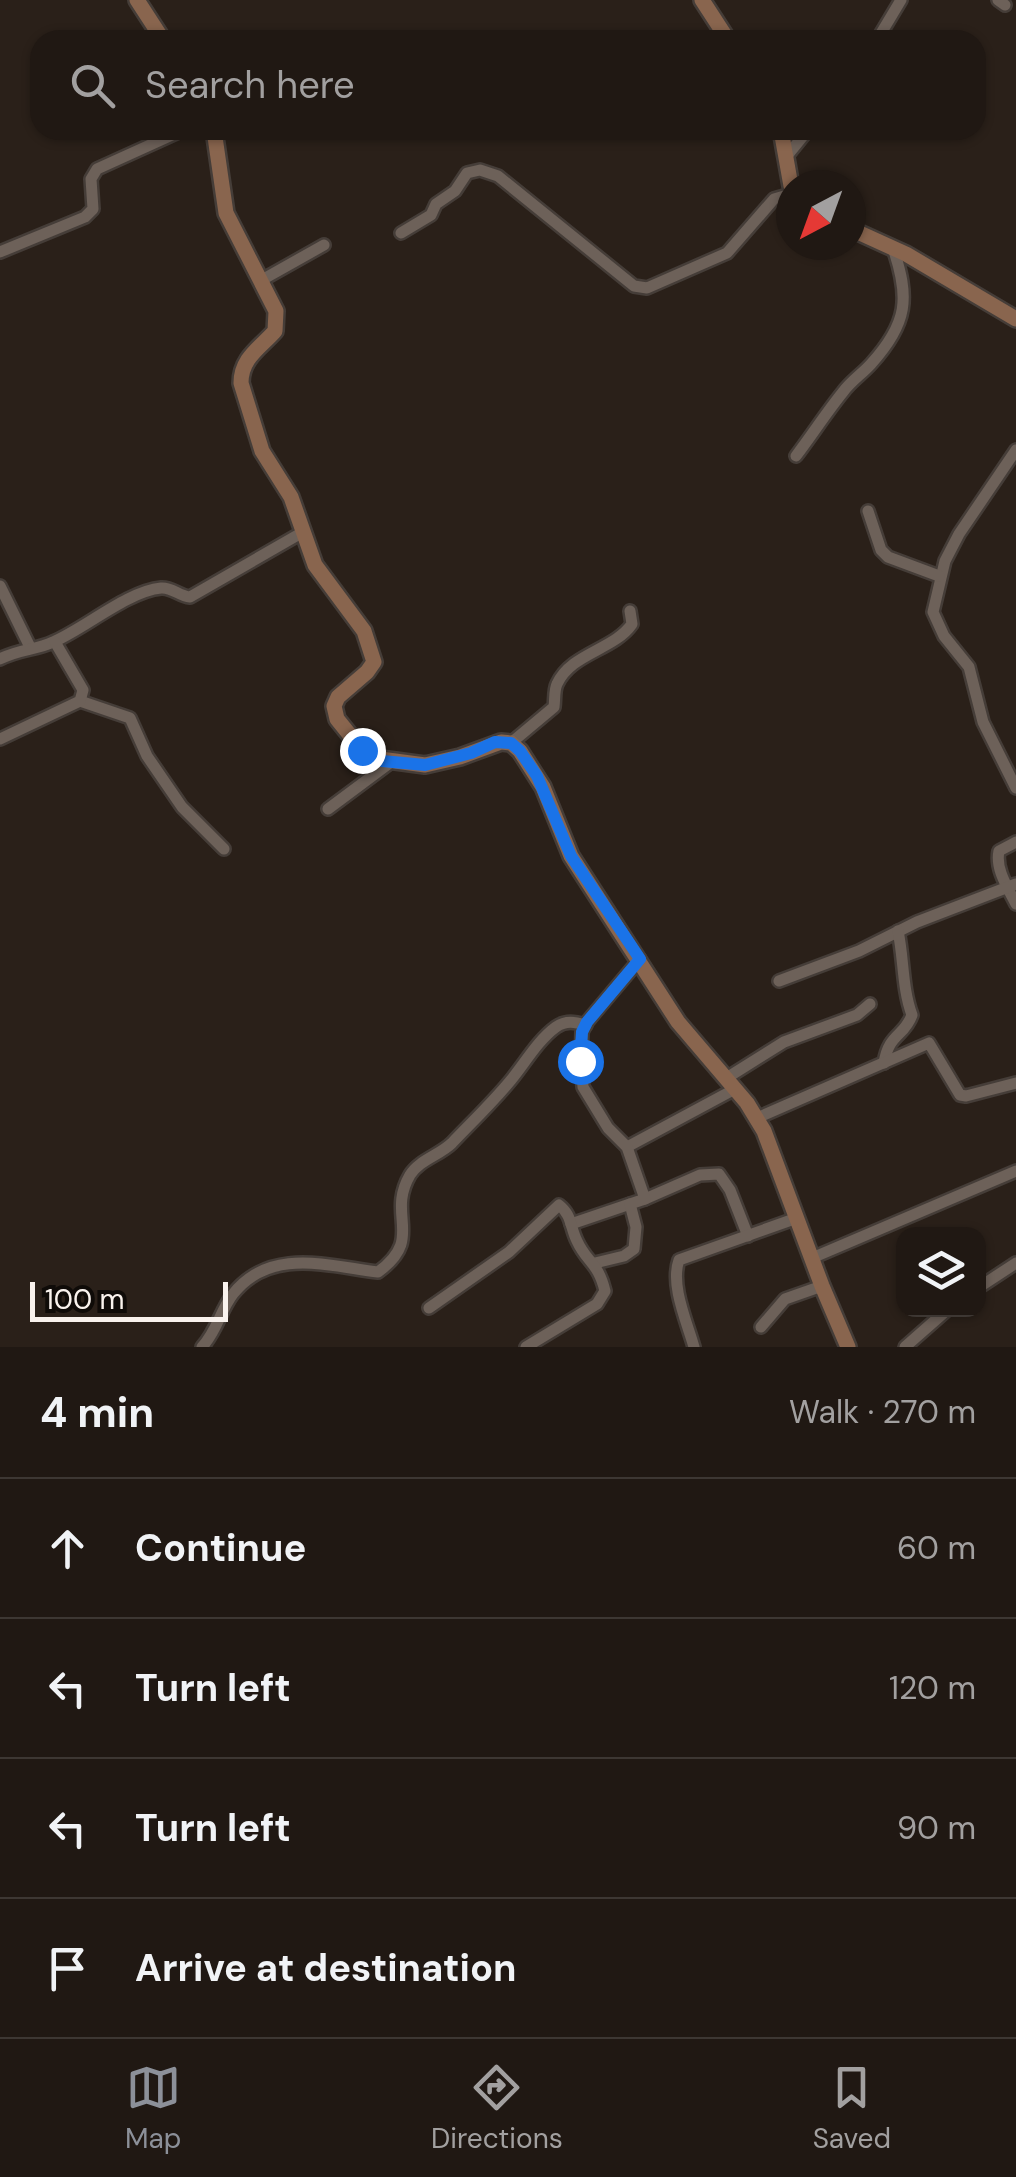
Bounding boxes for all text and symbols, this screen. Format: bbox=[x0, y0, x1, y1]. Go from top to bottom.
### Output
search box bbox=[30, 30, 986, 140]
icon: search bbox=[65, 58, 120, 113]
text: Search here bbox=[145, 60, 355, 110]
north arrow bbox=[776, 170, 866, 260]
route end bbox=[340, 728, 386, 774]
route start bbox=[558, 1039, 604, 1085]
map controls bbox=[896, 1227, 986, 1317]
button: layers bbox=[896, 1227, 986, 1317]
scale bar bbox=[30, 1277, 228, 1322]
text: 100 m bbox=[45, 1281, 124, 1318]
text: 4 min bbox=[40, 1385, 154, 1440]
text: Walk · 270 m bbox=[789, 1391, 976, 1433]
icon: ahead bbox=[40, 1521, 95, 1576]
text: Continue bbox=[135, 1523, 306, 1573]
text: 60 m bbox=[897, 1527, 976, 1569]
icon: left bbox=[40, 1661, 95, 1716]
text: Turn left bbox=[135, 1663, 291, 1713]
text: 120 m bbox=[889, 1667, 976, 1709]
icon: left bbox=[40, 1801, 95, 1856]
text: Turn left bbox=[135, 1803, 291, 1853]
text: 90 m bbox=[897, 1807, 976, 1849]
icon: arrive bbox=[40, 1941, 95, 1996]
text: Arrive at destination bbox=[135, 1943, 517, 1993]
tab: Map bbox=[125, 2060, 181, 2157]
tab: Directions bbox=[431, 2060, 563, 2157]
tab: Saved bbox=[813, 2060, 891, 2157]

